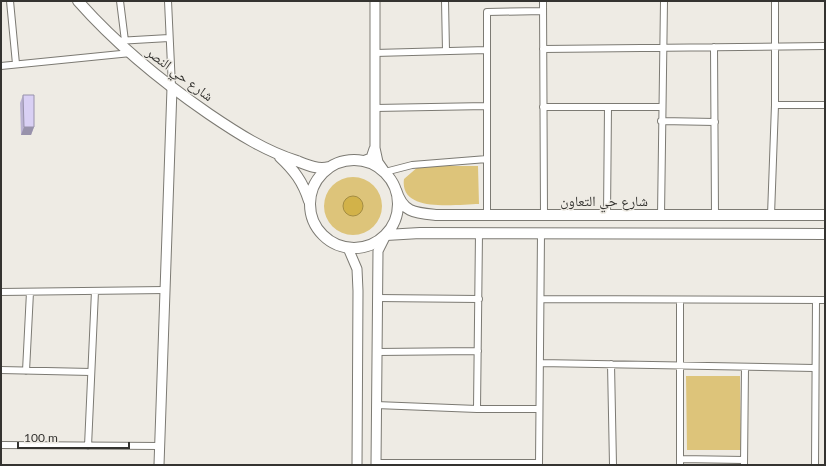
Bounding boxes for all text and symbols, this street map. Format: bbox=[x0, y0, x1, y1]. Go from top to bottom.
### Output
street label: شارع حي النصر bbox=[141, 42, 217, 107]
street label: شارع حي التعاون bbox=[560, 192, 648, 213]
scale bar bbox=[18, 424, 129, 450]
text: 100 m bbox=[24, 430, 58, 445]

